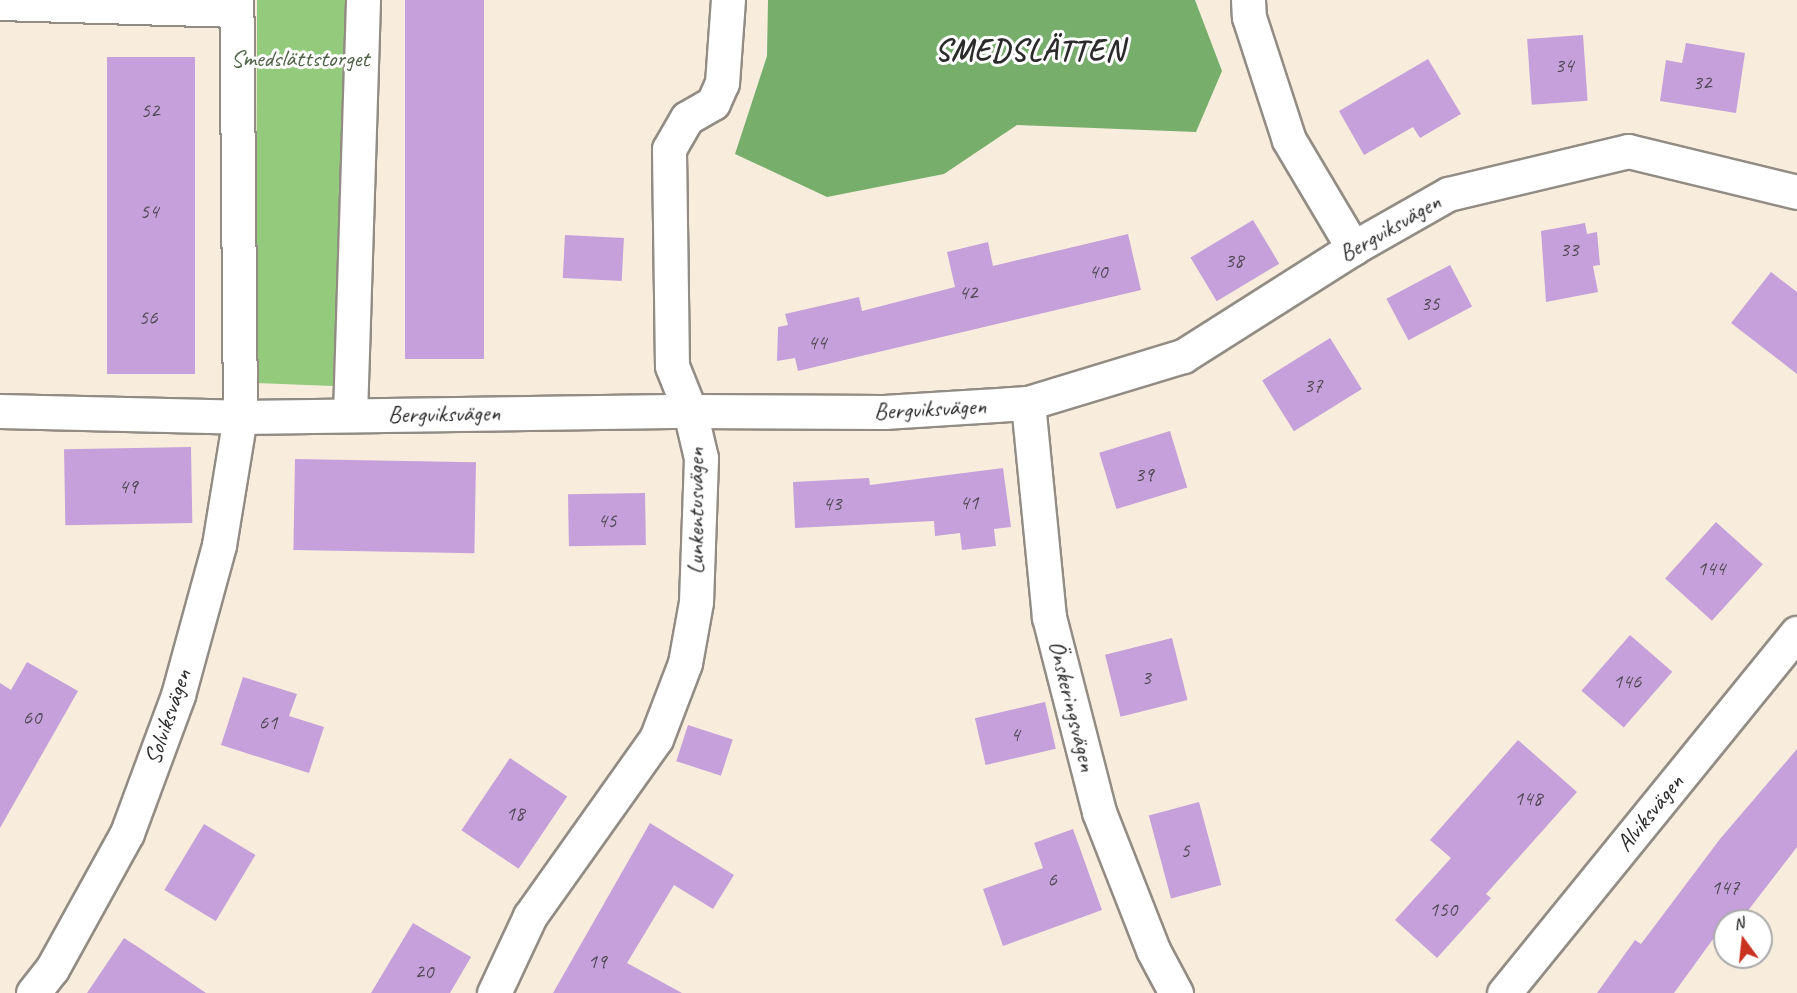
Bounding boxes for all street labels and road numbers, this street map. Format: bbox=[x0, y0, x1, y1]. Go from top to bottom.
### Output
street label: Bergviksvägen bbox=[1334, 187, 1446, 269]
street label: Bergviksvägen bbox=[873, 392, 987, 426]
street label: Bergviksvägen bbox=[388, 399, 500, 429]
street label: Lunkentusvägen bbox=[682, 448, 710, 574]
street label: Önskeringsvägen bbox=[1042, 638, 1102, 774]
street label: Solviksvägen bbox=[138, 666, 198, 768]
street label: Alviksvägen bbox=[1610, 769, 1690, 857]

